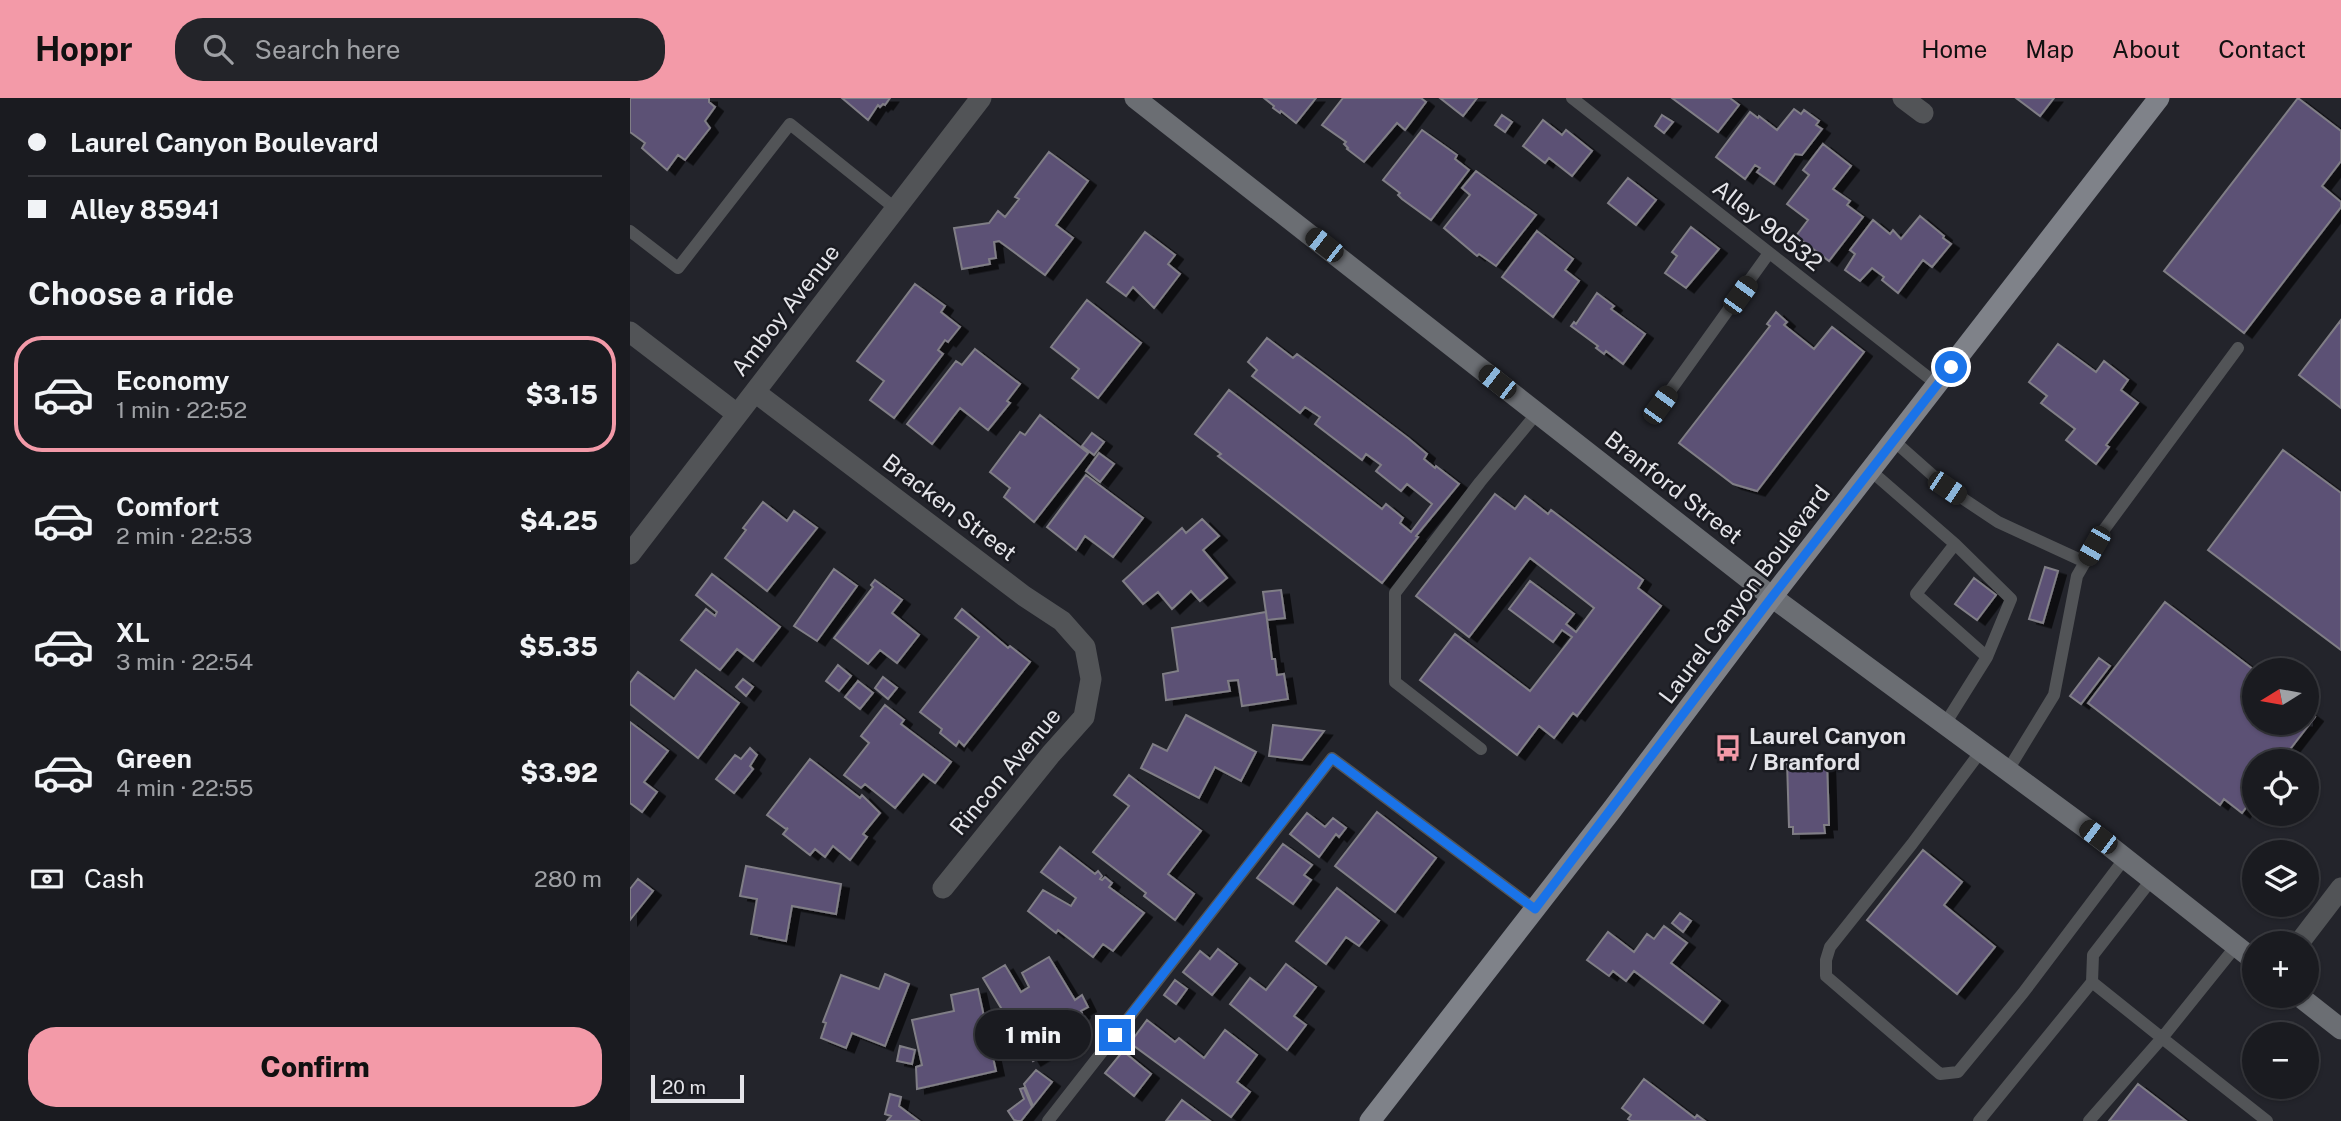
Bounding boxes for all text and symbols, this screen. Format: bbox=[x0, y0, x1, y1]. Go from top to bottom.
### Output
search box bbox=[175, 18, 665, 81]
text: Hoppr bbox=[35, 30, 133, 68]
icon: search bbox=[199, 30, 237, 68]
text: Search here bbox=[255, 34, 401, 65]
text: Home bbox=[1921, 35, 1987, 63]
text: Map bbox=[2025, 35, 2074, 63]
text: About bbox=[2112, 35, 2180, 63]
text: Contact bbox=[2218, 35, 2306, 63]
text: Laurel Canyon Boulevard bbox=[70, 127, 379, 158]
street label: Alley 90532 bbox=[1708, 174, 1828, 276]
text: Alley 85941 bbox=[70, 194, 220, 225]
car bbox=[1301, 224, 1348, 266]
street label: Amboy Avenue bbox=[725, 239, 845, 381]
car bbox=[1720, 272, 1761, 318]
text: Choose a ride bbox=[28, 275, 234, 312]
route start bbox=[1935, 351, 1967, 383]
car bbox=[1474, 361, 1521, 403]
icon: car bbox=[32, 363, 95, 426]
text: Economy bbox=[116, 365, 229, 396]
text: $3.15 bbox=[525, 379, 598, 410]
car bbox=[1640, 382, 1681, 428]
text: 1 min · 22:52 bbox=[116, 396, 247, 423]
street label: Branford Street bbox=[1600, 425, 1748, 549]
street label: Bracken Street bbox=[878, 448, 1022, 566]
car bbox=[1924, 468, 1971, 508]
street label: Laurel Canyon Boulevard bbox=[1653, 479, 1835, 709]
icon: car bbox=[32, 489, 95, 552]
text: Comfort bbox=[116, 491, 219, 522]
text: $4.25 bbox=[520, 505, 598, 536]
text: 2 min · 22:53 bbox=[116, 522, 252, 549]
car bbox=[2075, 523, 2114, 569]
icon: car bbox=[32, 615, 95, 678]
text: XL bbox=[116, 617, 150, 648]
text: $5.35 bbox=[519, 631, 598, 662]
text: 3 min · 22:54 bbox=[116, 648, 253, 675]
north arrow bbox=[2242, 658, 2319, 735]
map controls bbox=[2242, 658, 2319, 1099]
street label: Rincon Avenue bbox=[944, 702, 1066, 840]
place label: Laurel Canyon / Branford bbox=[1749, 722, 1906, 775]
bus stop icon: Laurel Canyon / Branford bbox=[1713, 733, 1743, 763]
icon: car bbox=[32, 741, 95, 804]
text: Green bbox=[116, 743, 192, 774]
button: locate bbox=[2242, 749, 2319, 826]
text: $3.92 bbox=[520, 757, 598, 788]
text: 4 min · 22:55 bbox=[116, 774, 253, 801]
car bbox=[2075, 816, 2122, 858]
button: layers bbox=[2242, 840, 2319, 917]
icon: cash bbox=[28, 860, 66, 898]
text: Cash bbox=[84, 863, 144, 894]
text: 280 m bbox=[534, 865, 602, 892]
button: + bbox=[2242, 931, 2319, 1008]
callout: 1 min bbox=[975, 1010, 1091, 1060]
route end bbox=[1099, 1019, 1131, 1051]
text: 1 min bbox=[1005, 1021, 1061, 1048]
button: − bbox=[2242, 1022, 2319, 1099]
button: Confirm bbox=[28, 1027, 602, 1107]
scale bar bbox=[651, 1072, 744, 1104]
text: 20 m bbox=[662, 1076, 706, 1098]

